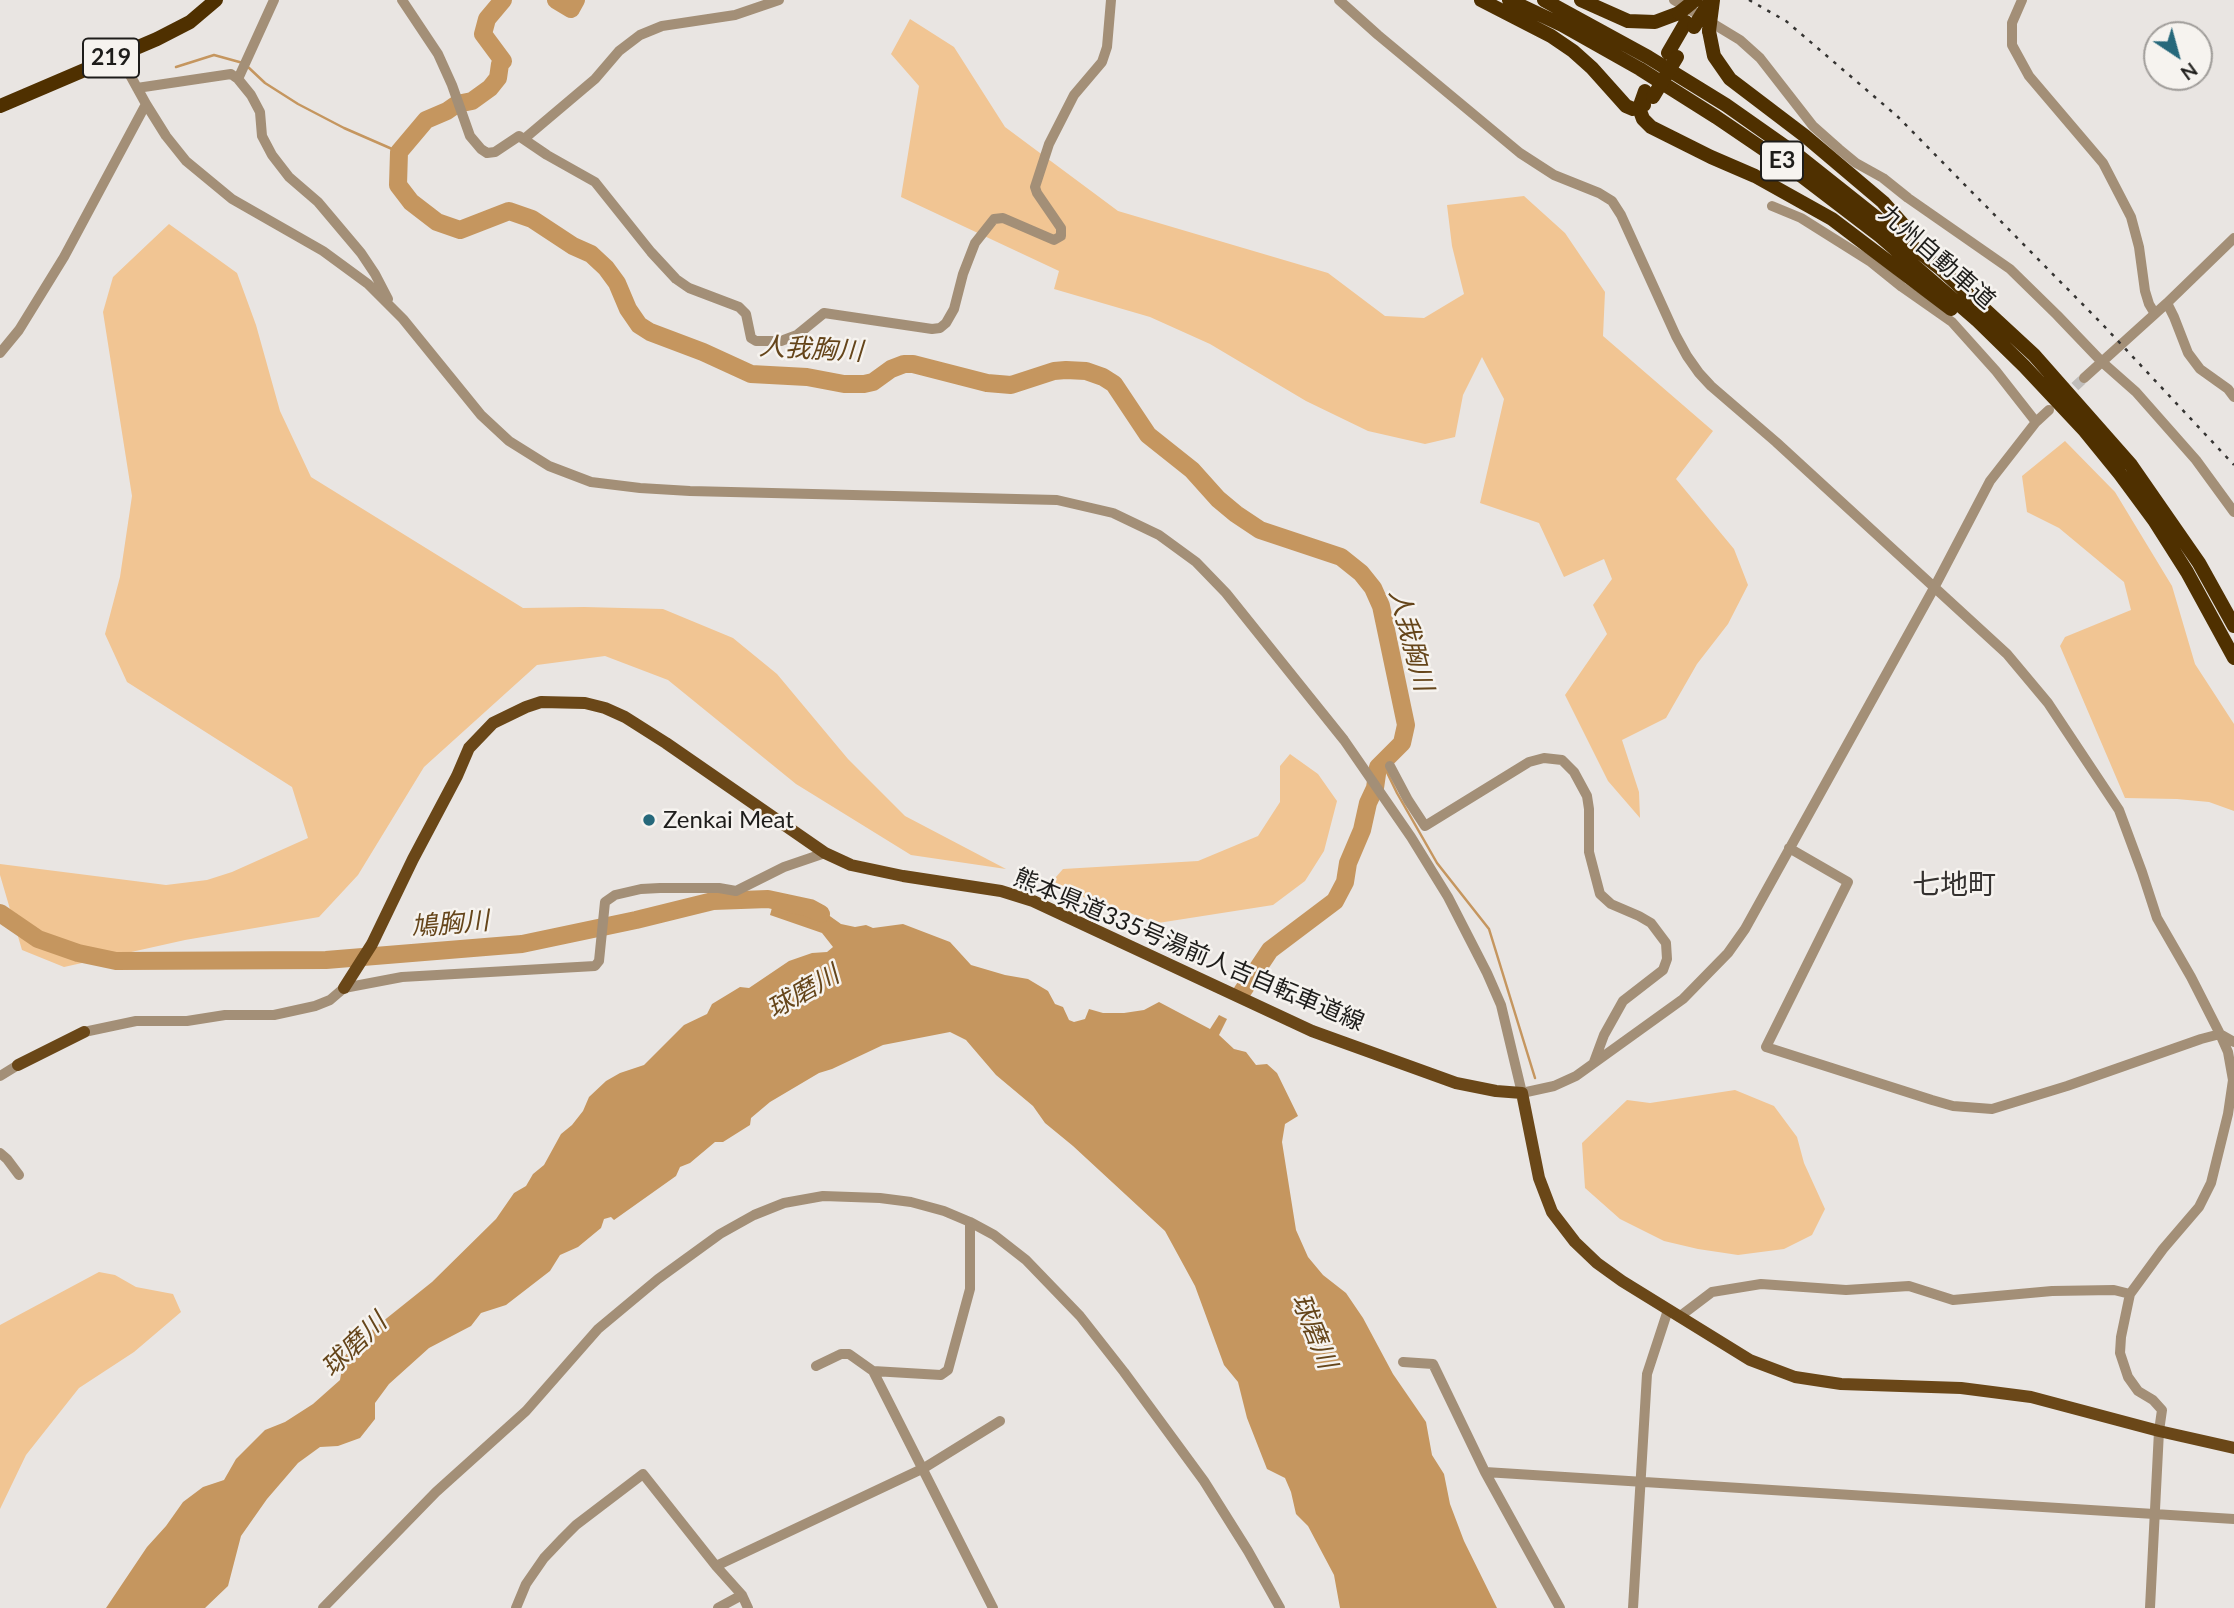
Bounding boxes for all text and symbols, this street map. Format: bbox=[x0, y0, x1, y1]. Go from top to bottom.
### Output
north arrow bbox=[2143, 21, 2213, 91]
road number: 219 bbox=[83, 39, 139, 78]
text: N bbox=[2177, 58, 2202, 85]
road number: E3 bbox=[1761, 142, 1803, 180]
street label: 九州自動車道 bbox=[1873, 199, 2001, 315]
water label: 人我胸川 bbox=[758, 331, 864, 367]
water label: 人我胸川 bbox=[1382, 586, 1440, 694]
place label: Zenkai Meat bbox=[663, 806, 794, 834]
marker: Zenkai Meat bbox=[641, 812, 657, 828]
street label: 熊本県道335号湯前人吉自転車道線 bbox=[1010, 863, 1368, 1037]
district label: 七地町 bbox=[1912, 868, 1996, 902]
water label: 鳩胸川 bbox=[410, 905, 490, 943]
water label: 球磨川 bbox=[761, 959, 845, 1025]
water label: 球磨川 bbox=[1285, 1289, 1343, 1373]
water label: 球磨川 bbox=[315, 1307, 393, 1383]

